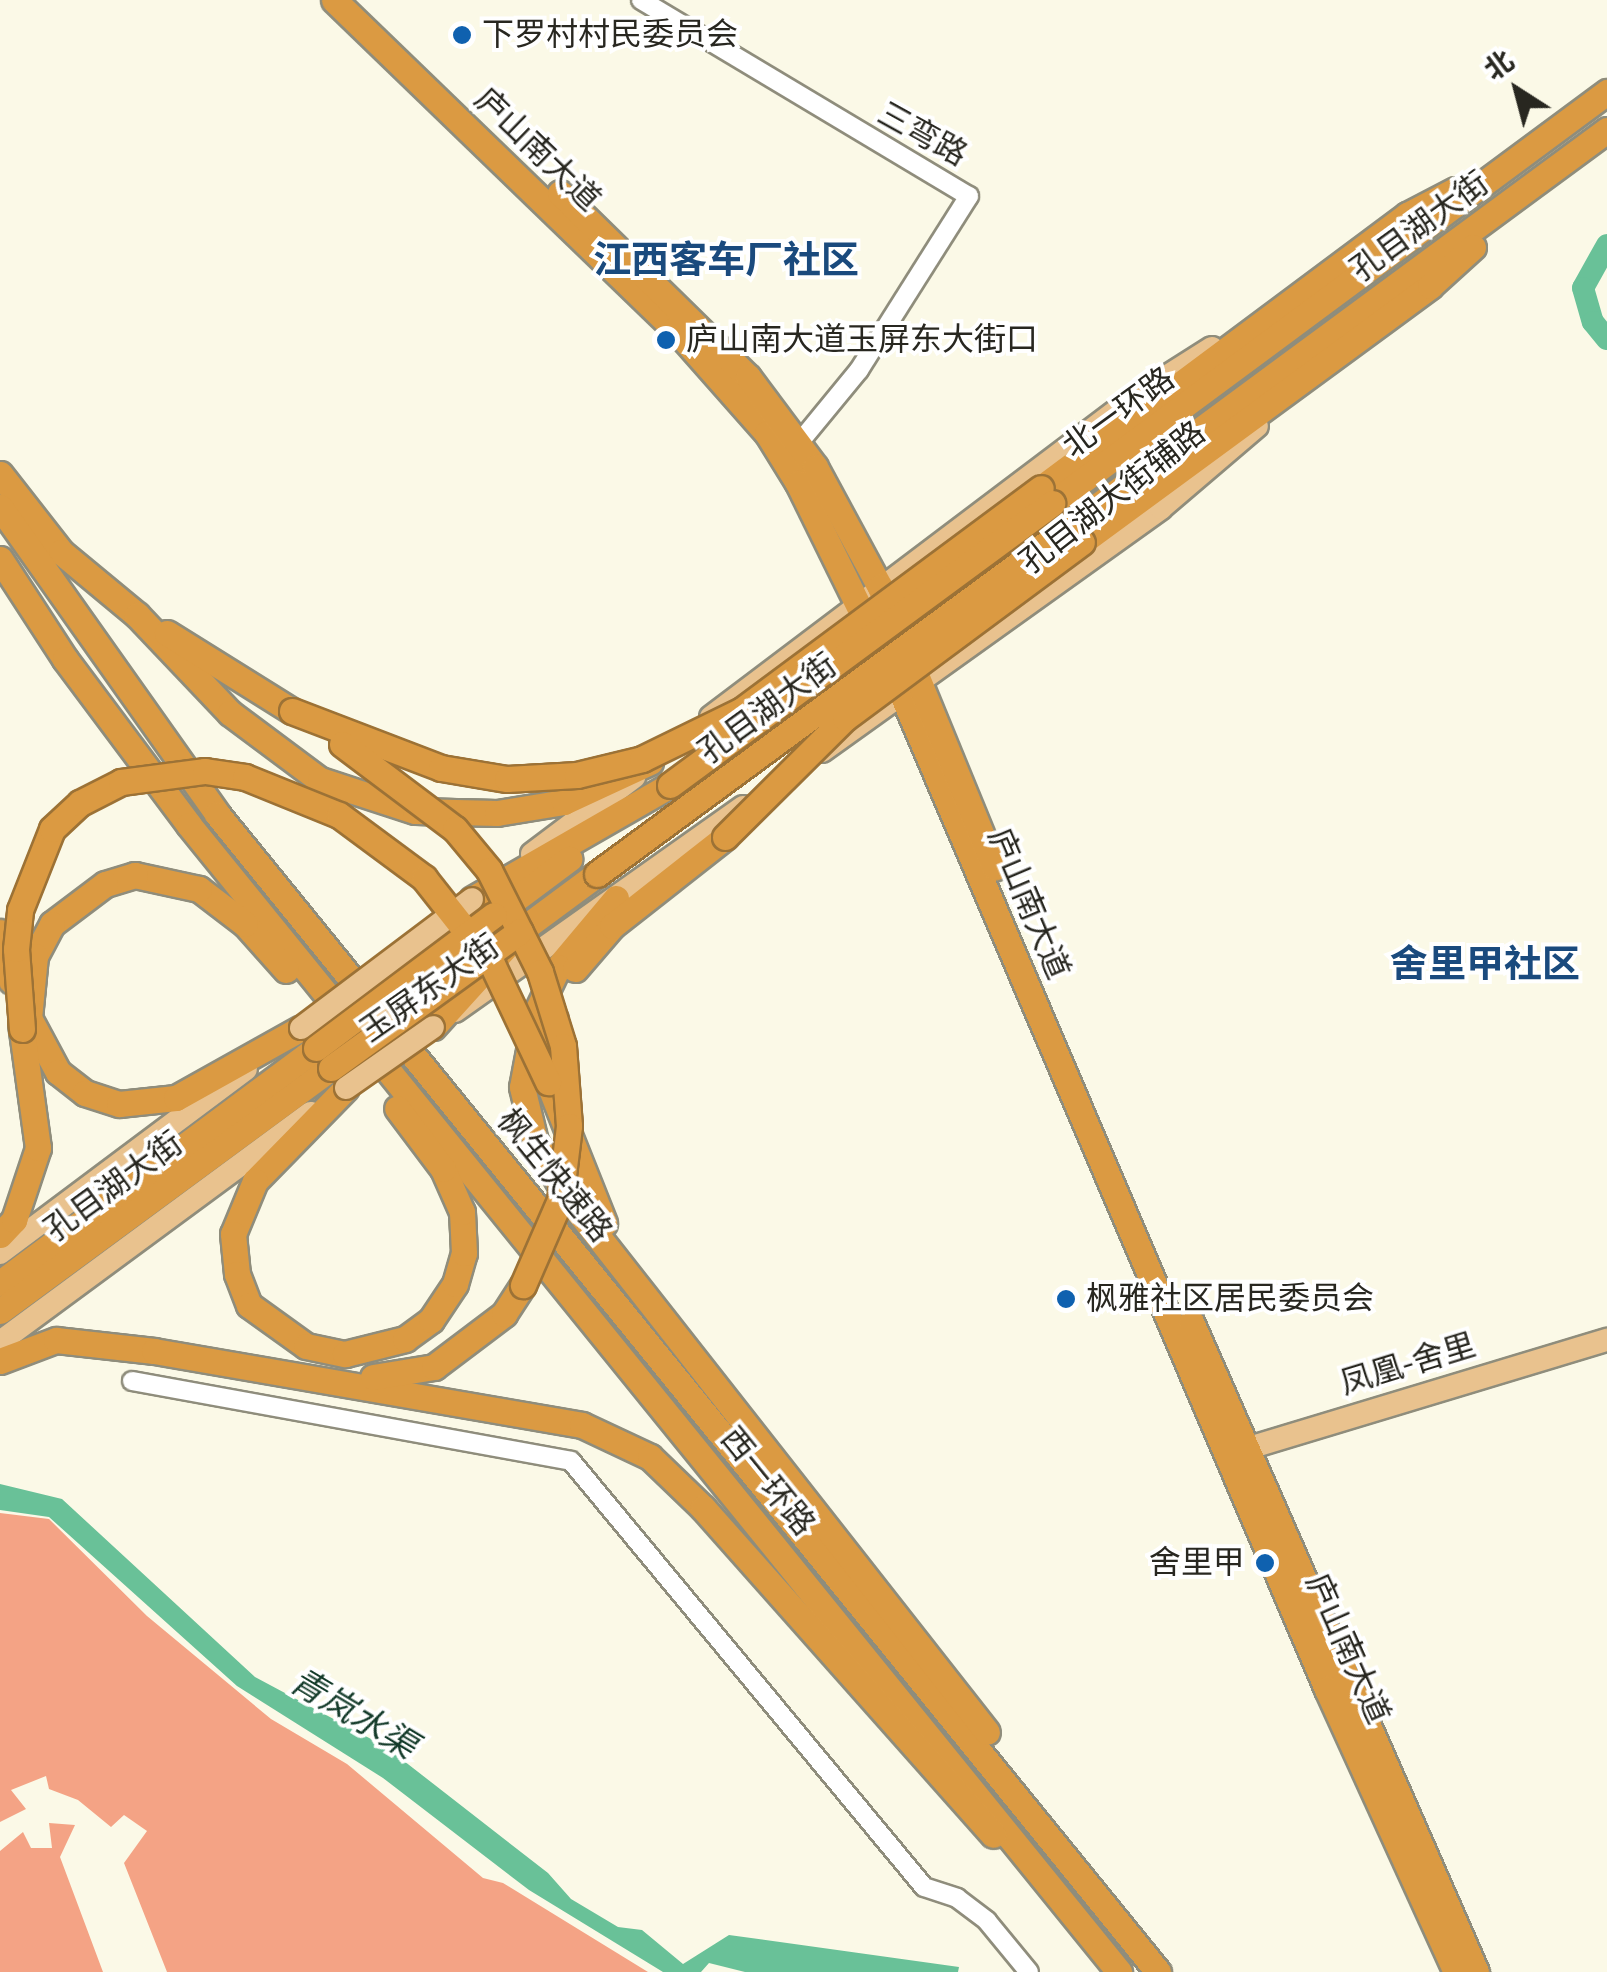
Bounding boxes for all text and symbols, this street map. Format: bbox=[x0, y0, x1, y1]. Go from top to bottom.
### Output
place label: 下罗村村民委员会 bbox=[482, 16, 738, 54]
marker: 下罗村村民委员会 bbox=[451, 24, 473, 46]
north arrow bbox=[1467, 40, 1567, 140]
text: 北 bbox=[1478, 44, 1520, 87]
street label: 庐山南大道 bbox=[466, 81, 608, 219]
street label: 三弯路 bbox=[871, 95, 973, 175]
street label: 孔目湖大街 bbox=[1344, 164, 1496, 290]
district label: 江西客车厂社区 bbox=[593, 238, 859, 284]
place label: 庐山南大道玉屏东大街口 bbox=[686, 321, 1038, 359]
marker: 庐山南大道玉屏东大街口 bbox=[655, 329, 677, 351]
street label: 北一环路 bbox=[1056, 360, 1182, 466]
street label: 孔目湖大街辅路 bbox=[1013, 414, 1213, 582]
street label: 孔目湖大街 bbox=[692, 646, 844, 772]
street label: 庐山南大道 bbox=[979, 823, 1077, 985]
street label: 玉屏东大街 bbox=[353, 927, 507, 1051]
district label: 舍里甲社区 bbox=[1390, 942, 1580, 988]
street label: 枫生快速路 bbox=[489, 1102, 619, 1250]
street label: 孔目湖大街 bbox=[38, 1124, 190, 1250]
place label: 枫雅社区居民委员会 bbox=[1086, 1280, 1374, 1318]
marker: 枫雅社区居民委员会 bbox=[1055, 1288, 1077, 1310]
street label: 凤凰-舍里 bbox=[1336, 1326, 1480, 1404]
street label: 西一环路 bbox=[712, 1420, 822, 1544]
place label: 舍里甲 bbox=[1149, 1544, 1245, 1582]
marker: 舍里甲 bbox=[1254, 1552, 1276, 1574]
street label: 庐山南大道 bbox=[1297, 1568, 1397, 1730]
water label: 青岚水渠 bbox=[282, 1660, 424, 1768]

